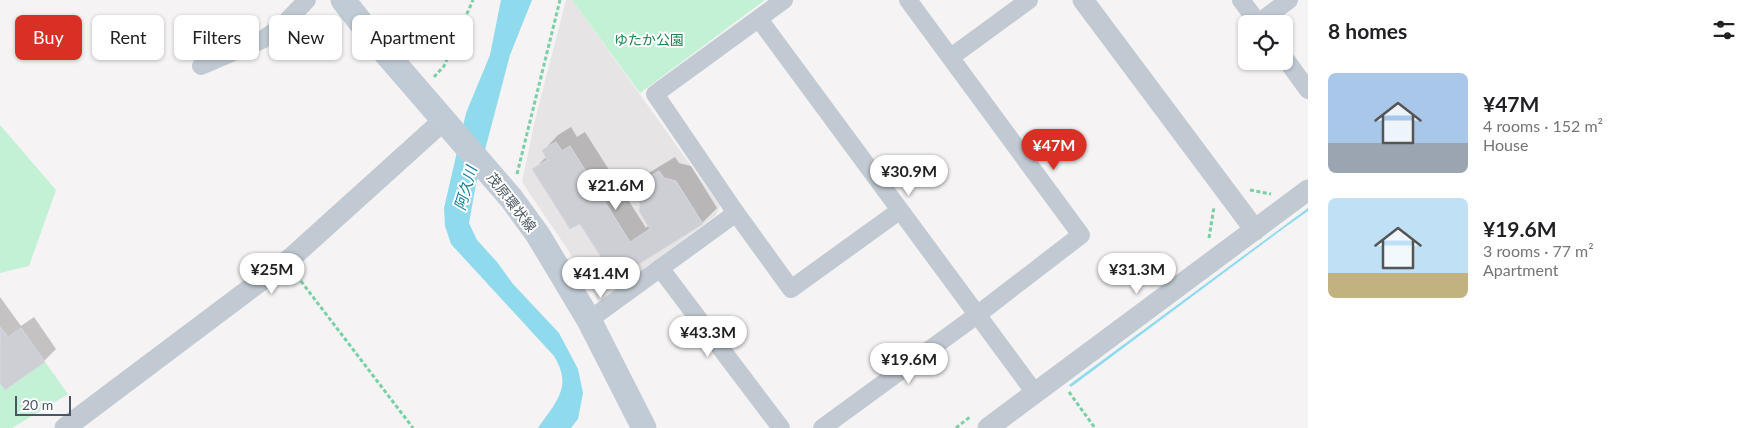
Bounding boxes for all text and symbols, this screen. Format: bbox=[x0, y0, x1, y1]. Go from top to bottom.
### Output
chip: Buy bbox=[15, 15, 82, 60]
chip: Rent bbox=[92, 15, 164, 60]
chip: Filters bbox=[174, 15, 259, 60]
chip: New bbox=[269, 15, 342, 60]
chip: Apartment bbox=[352, 15, 473, 60]
map controls bbox=[1238, 15, 1293, 70]
button: locate bbox=[1238, 15, 1293, 70]
icon: filters bbox=[1710, 16, 1738, 44]
text: 8 homes bbox=[1328, 18, 1407, 43]
park label: ゆたか公園 bbox=[614, 31, 684, 48]
text: ¥47M bbox=[1483, 91, 1539, 116]
icon: home bbox=[1368, 93, 1428, 153]
text: 4 rooms · 152 m² bbox=[1483, 116, 1603, 135]
pin: ¥47M bbox=[1024, 128, 1084, 171]
text: ¥47M bbox=[1033, 135, 1075, 154]
text: House bbox=[1483, 135, 1528, 154]
pin: ¥30.9M bbox=[868, 154, 950, 197]
text: ¥30.9M bbox=[881, 161, 937, 180]
water label: 阿久川 bbox=[450, 162, 480, 212]
pin: ¥21.6M bbox=[575, 168, 657, 211]
street label: 茂原環状線 bbox=[484, 169, 540, 235]
text: ¥21.6M bbox=[588, 175, 644, 194]
text: ¥19.6M bbox=[1483, 216, 1557, 241]
icon: home bbox=[1368, 218, 1428, 278]
text: 3 rooms · 77 m² bbox=[1483, 241, 1594, 260]
pin: ¥25M bbox=[242, 252, 302, 295]
pin: ¥31.3M bbox=[1096, 252, 1178, 295]
pin: ¥41.4M bbox=[560, 256, 642, 299]
text: ¥25M bbox=[251, 259, 293, 278]
text: ¥31.3M bbox=[1109, 259, 1165, 278]
text: Apartment bbox=[1483, 260, 1558, 279]
text: ¥41.4M bbox=[573, 263, 629, 282]
pin: ¥43.3M bbox=[667, 316, 749, 358]
text: ¥43.3M bbox=[680, 322, 736, 341]
pin: ¥19.6M bbox=[868, 342, 950, 385]
text: ¥19.6M bbox=[881, 349, 937, 368]
scale bar bbox=[15, 393, 71, 416]
text: 20 m bbox=[22, 396, 53, 413]

